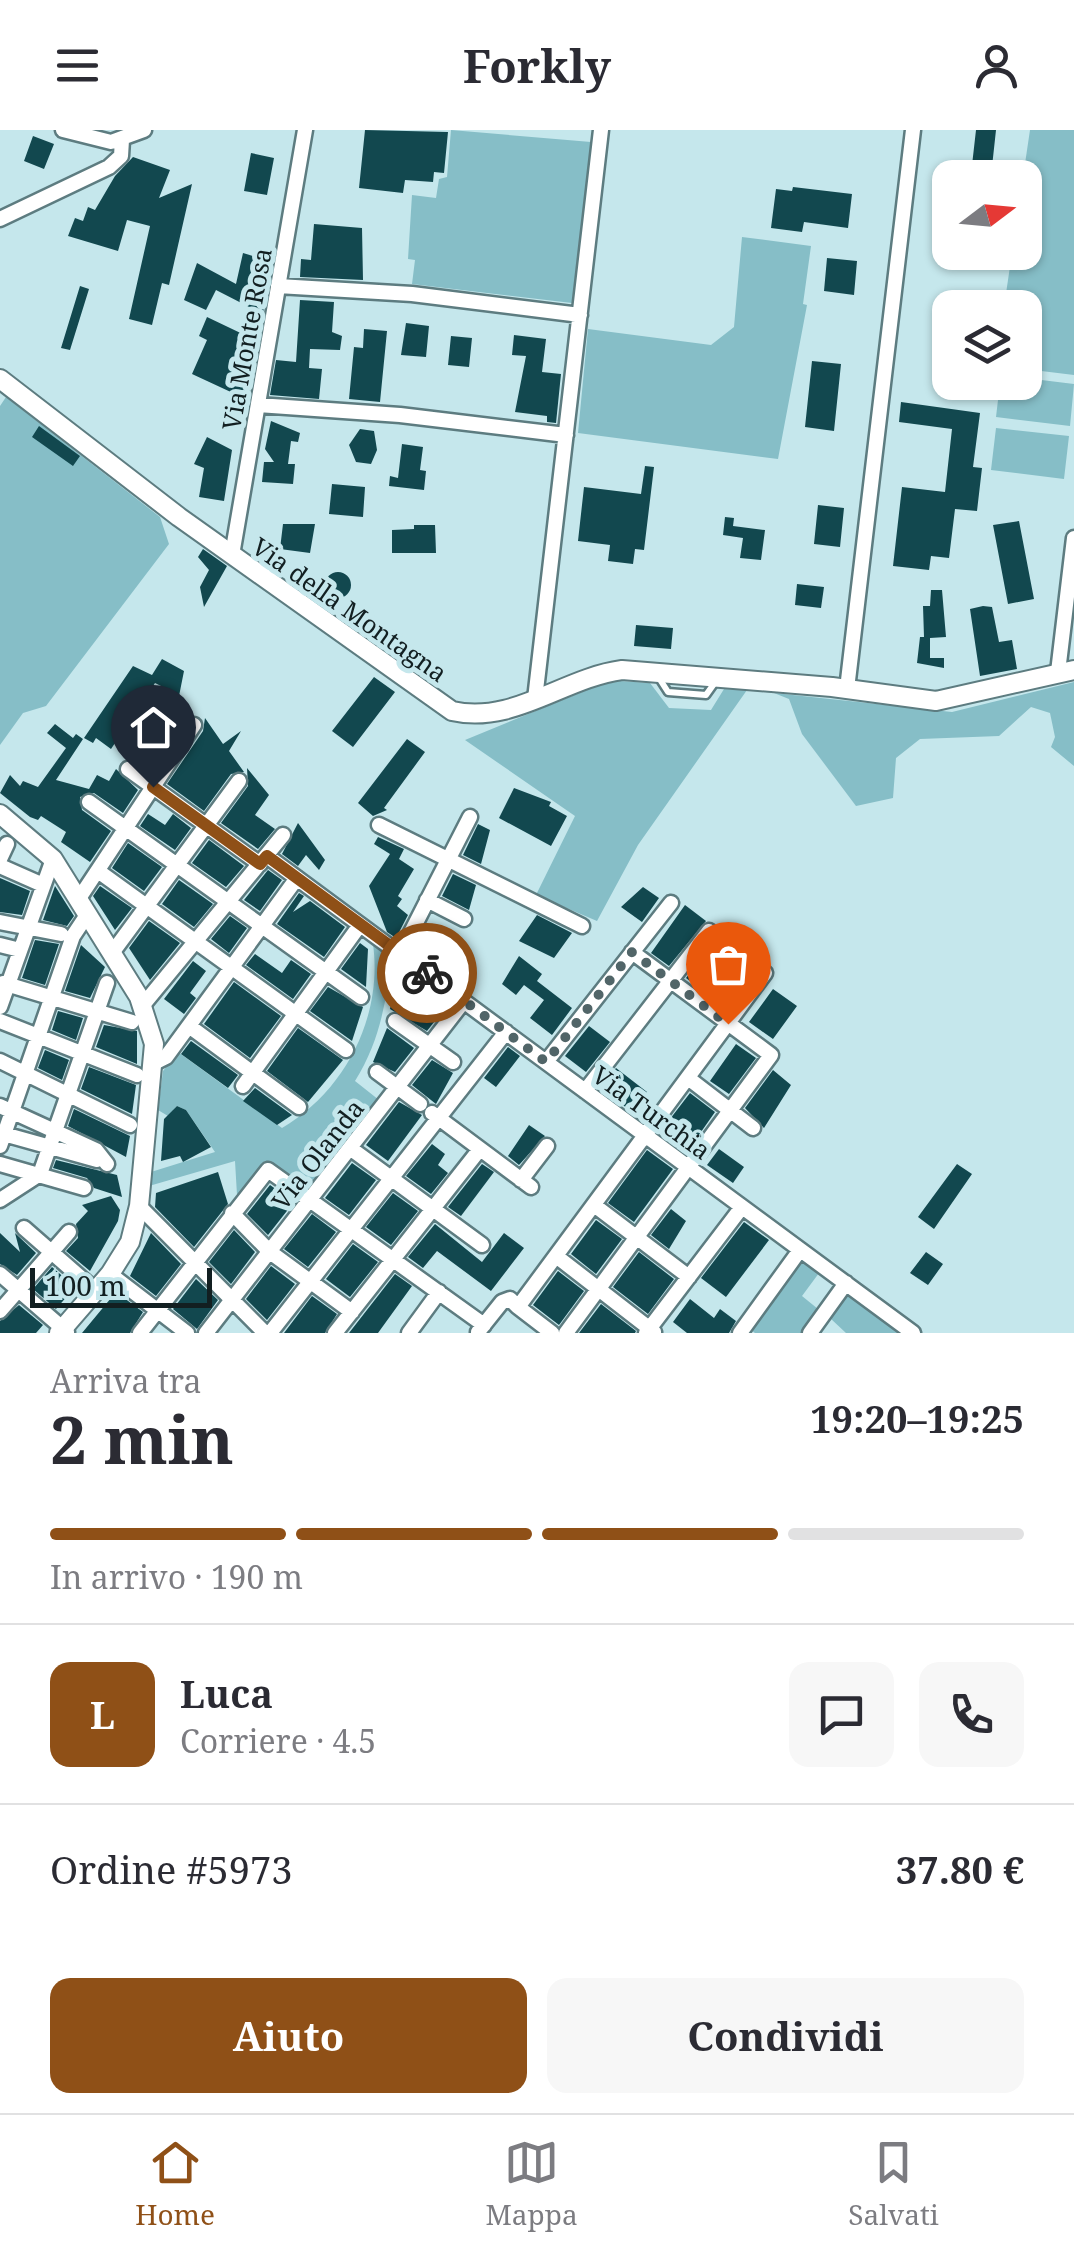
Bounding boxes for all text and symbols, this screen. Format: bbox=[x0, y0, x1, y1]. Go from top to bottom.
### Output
text: Forkly bbox=[463, 35, 611, 96]
icon: menu bbox=[50, 38, 105, 93]
icon: person bbox=[969, 38, 1024, 93]
north arrow bbox=[932, 160, 1042, 270]
map controls bbox=[932, 160, 1042, 400]
street label: Via Monte Rosa bbox=[213, 245, 279, 433]
button: layers bbox=[932, 290, 1042, 400]
street label: Via della Montagna bbox=[246, 529, 454, 689]
pin bbox=[111, 685, 196, 788]
icon: home bbox=[126, 700, 181, 755]
pin bbox=[686, 922, 771, 1025]
courier bbox=[377, 923, 477, 1023]
icon: bag bbox=[701, 937, 756, 992]
icon: bike bbox=[400, 946, 455, 1001]
street label: Via Turchia bbox=[586, 1057, 718, 1167]
street label: Via Olanda bbox=[263, 1092, 371, 1216]
scale bar bbox=[30, 1263, 212, 1308]
text: 100 m bbox=[45, 1266, 126, 1304]
text: Arriva tra bbox=[50, 1359, 202, 1402]
text: 19:20–19:25 bbox=[810, 1392, 1024, 1444]
text: 2 min bbox=[50, 1395, 234, 1483]
text: In arrivo · 190 m bbox=[50, 1555, 303, 1598]
button: chat bbox=[789, 1662, 894, 1767]
button: phone bbox=[919, 1662, 1024, 1767]
text: Luca bbox=[180, 1667, 273, 1719]
text: L bbox=[90, 1688, 115, 1740]
text: Corriere · 4.5 bbox=[180, 1719, 376, 1762]
text: Ordine #5973 bbox=[50, 1843, 293, 1895]
text: 37.80 € bbox=[896, 1843, 1024, 1895]
button: Aiuto bbox=[50, 1978, 527, 2093]
button: Condividi bbox=[547, 1978, 1024, 2093]
tab: Home bbox=[135, 2135, 215, 2233]
tab: Mappa bbox=[486, 2135, 578, 2233]
tab: Salvati bbox=[848, 2135, 939, 2233]

